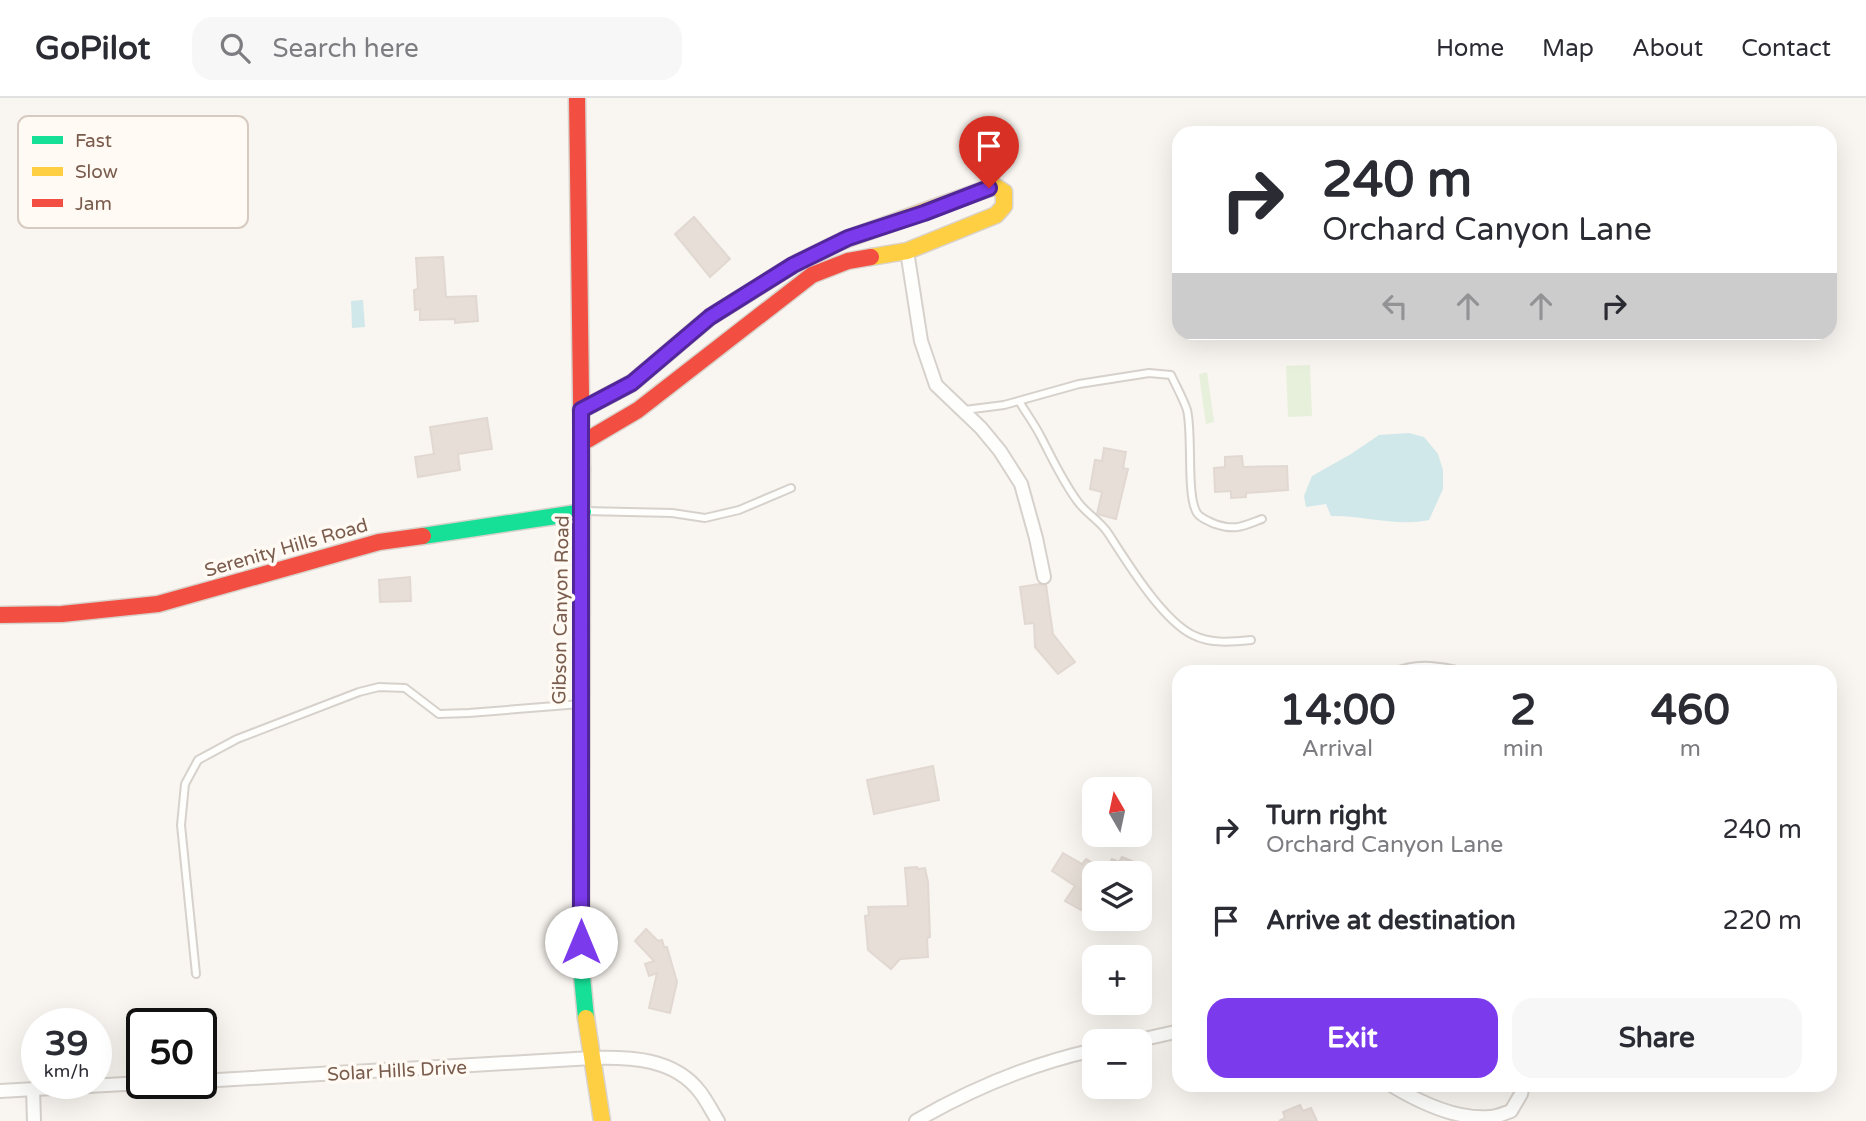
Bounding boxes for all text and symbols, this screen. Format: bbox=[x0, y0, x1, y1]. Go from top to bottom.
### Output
search box bbox=[192, 17, 682, 80]
text: GoPilot bbox=[35, 29, 150, 68]
icon: search bbox=[216, 29, 254, 67]
text: Search here bbox=[272, 33, 419, 64]
text: Home bbox=[1436, 34, 1504, 63]
text: Map bbox=[1542, 34, 1594, 63]
text: About bbox=[1632, 34, 1703, 63]
text: Contact bbox=[1741, 34, 1831, 63]
legend bbox=[18, 116, 248, 228]
pin bbox=[959, 116, 1019, 188]
icon: arrive bbox=[970, 127, 1008, 165]
text: Fast bbox=[75, 130, 112, 152]
text: 240 m bbox=[1322, 151, 1472, 210]
icon: right bbox=[1207, 154, 1298, 245]
text: Slow bbox=[75, 161, 118, 183]
text: Jam bbox=[75, 193, 112, 215]
text: Orchard Canyon Lane bbox=[1322, 211, 1652, 249]
icon: left bbox=[1376, 287, 1414, 325]
icon: ahead bbox=[1449, 287, 1487, 325]
icon: ahead bbox=[1522, 287, 1560, 325]
icon: right bbox=[1595, 287, 1633, 325]
street label: Serenity Hills Road bbox=[202, 514, 371, 582]
street label: Gibson Canyon Road bbox=[548, 515, 574, 705]
text: 14:00 bbox=[1279, 685, 1396, 736]
text: 2 bbox=[1510, 685, 1536, 736]
text: 460 bbox=[1651, 685, 1730, 736]
text: Arrival bbox=[1302, 735, 1373, 763]
text: min bbox=[1503, 735, 1544, 763]
text: m bbox=[1680, 735, 1701, 763]
north arrow bbox=[1082, 777, 1152, 847]
map controls bbox=[1082, 777, 1152, 1099]
text: Turn right bbox=[1266, 800, 1387, 831]
icon: right bbox=[1207, 811, 1245, 849]
text: 240 m bbox=[1722, 814, 1802, 845]
text: Orchard Canyon Lane bbox=[1266, 831, 1503, 859]
button: layers bbox=[1082, 861, 1152, 931]
icon: arrive bbox=[1207, 902, 1245, 940]
position arrow bbox=[544, 905, 618, 979]
text: Arrive at destination bbox=[1266, 905, 1516, 936]
text: 220 m bbox=[1722, 905, 1802, 936]
button: + bbox=[1082, 945, 1152, 1015]
button: Exit bbox=[1207, 998, 1498, 1078]
button: Share bbox=[1512, 998, 1802, 1078]
speed limit sign: 50 bbox=[126, 1008, 217, 1099]
text: 39 bbox=[45, 1023, 88, 1065]
button: − bbox=[1082, 1029, 1152, 1099]
street label: Solar Hills Drive bbox=[327, 1056, 468, 1086]
text: km/h bbox=[44, 1060, 89, 1082]

